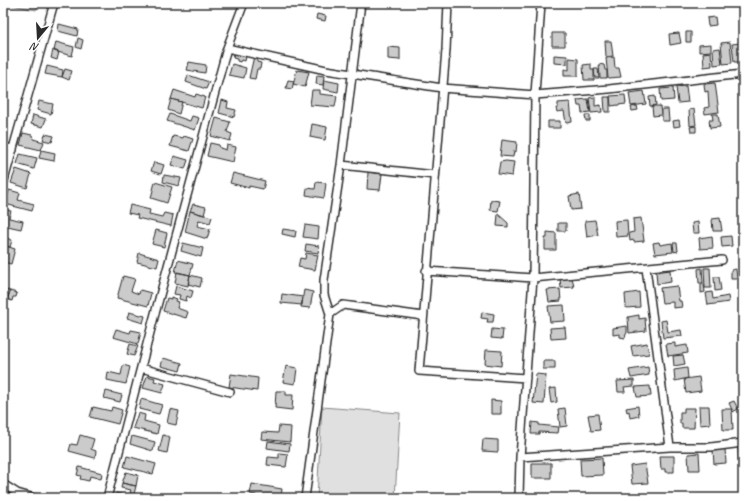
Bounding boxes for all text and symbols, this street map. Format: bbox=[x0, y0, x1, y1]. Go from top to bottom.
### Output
north arrow bbox=[18, 18, 58, 58]
text: N bbox=[27, 39, 40, 55]

